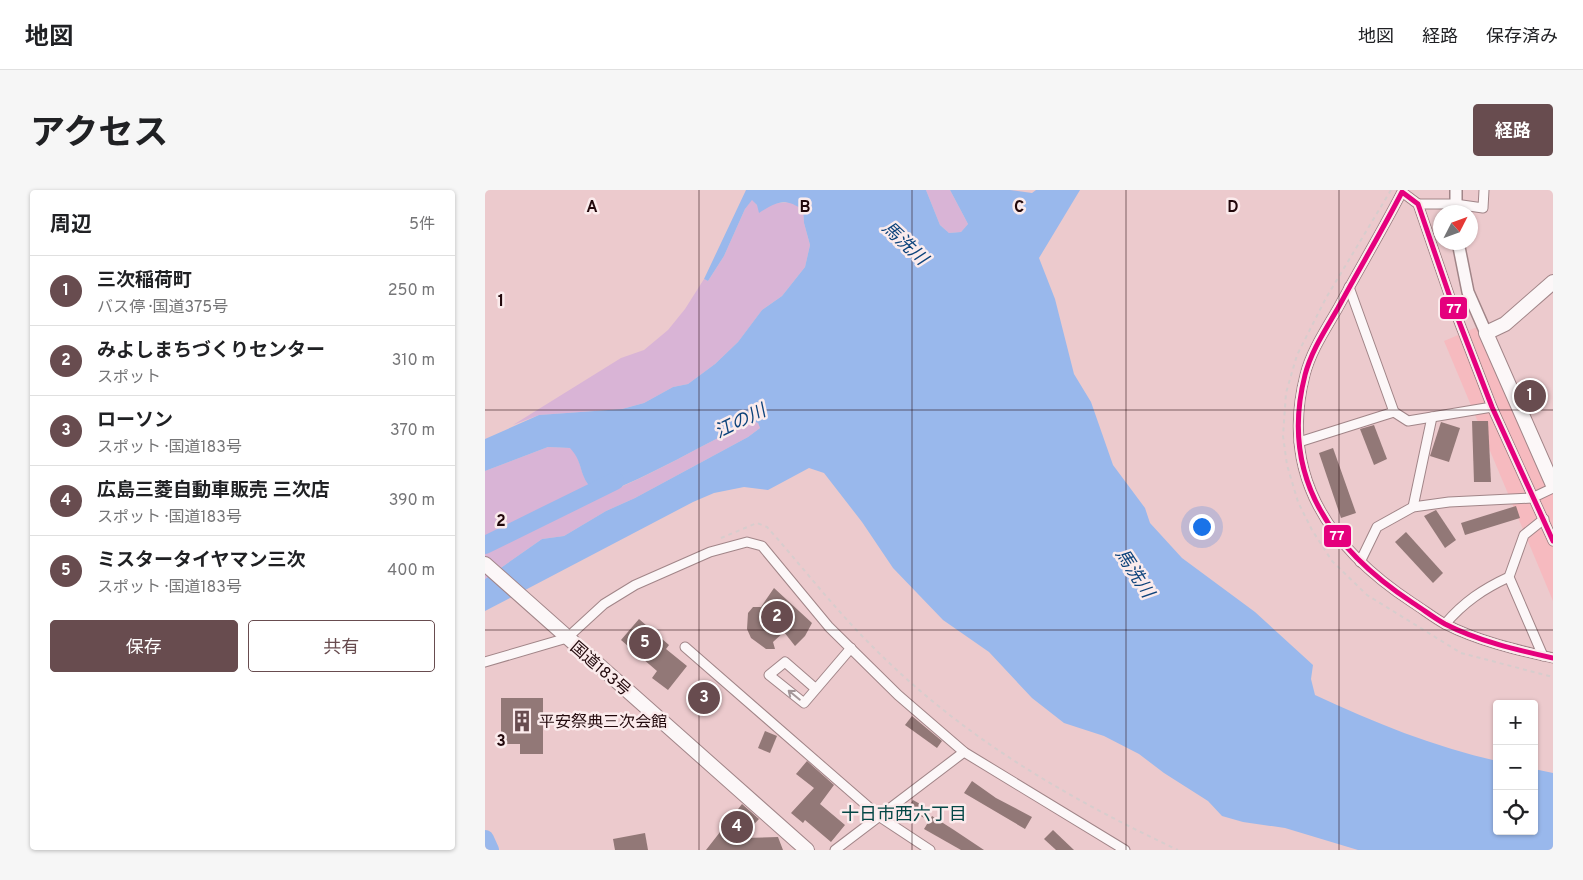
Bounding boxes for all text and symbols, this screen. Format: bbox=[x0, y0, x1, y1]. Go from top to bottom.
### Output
text: 地図 bbox=[25, 23, 73, 53]
text: 地図 bbox=[1358, 26, 1394, 49]
text: 経路 bbox=[1422, 26, 1458, 49]
text: 保存済み bbox=[1486, 26, 1558, 49]
button: 経路 bbox=[1473, 104, 1553, 156]
text: アクセス bbox=[30, 113, 168, 157]
text: A bbox=[586, 198, 598, 218]
text: B bbox=[799, 198, 811, 218]
text: C bbox=[1014, 198, 1024, 218]
text: D bbox=[1227, 198, 1239, 218]
north arrow bbox=[1433, 205, 1478, 250]
text: 周辺 bbox=[50, 212, 92, 239]
text: 5件 bbox=[409, 215, 435, 235]
water label: 馬洗川 bbox=[876, 217, 933, 272]
text: 三次稲荷町 bbox=[97, 269, 192, 293]
text: 1 bbox=[63, 281, 69, 301]
text: 250 m bbox=[388, 281, 435, 301]
text: 1 bbox=[498, 292, 504, 312]
line badge: 77 bbox=[1439, 296, 1468, 320]
text: バス停 · 国道375号 bbox=[97, 298, 228, 318]
text: 77 bbox=[1447, 301, 1462, 318]
text: みよしまちづくりセンター bbox=[97, 339, 325, 363]
text: 2 bbox=[61, 351, 71, 371]
text: 310 m bbox=[392, 351, 435, 371]
text: スポット bbox=[97, 368, 161, 388]
pin: 1 bbox=[1514, 377, 1546, 415]
water label: 江の川 bbox=[711, 399, 772, 445]
text: ローソン bbox=[97, 409, 173, 433]
text: 3 bbox=[61, 421, 71, 441]
text: 370 m bbox=[390, 421, 435, 441]
text: スポット · 国道183号 bbox=[97, 438, 242, 458]
text: 広島三菱自動車販売 三次店 bbox=[97, 479, 330, 503]
text: 4 bbox=[61, 491, 71, 511]
text: 390 m bbox=[389, 491, 435, 511]
text: スポット · 国道183号 bbox=[97, 508, 242, 528]
text: 2 bbox=[496, 512, 506, 532]
your location bbox=[1189, 514, 1215, 540]
line badge: 77 bbox=[1323, 524, 1352, 548]
text: 77 bbox=[1330, 528, 1345, 545]
water label: 馬洗川 bbox=[1109, 545, 1159, 604]
text: ミスタータイヤマン三次 bbox=[97, 549, 305, 573]
text: 5 bbox=[61, 561, 71, 581]
text: 400 m bbox=[387, 561, 435, 581]
text: スポット · 国道183号 bbox=[97, 578, 242, 598]
pin: 2 bbox=[761, 598, 793, 636]
button: 保存 bbox=[50, 620, 238, 672]
button: 共有 bbox=[248, 620, 435, 672]
pin: 5 bbox=[629, 624, 661, 662]
street label: 国道183号 bbox=[565, 638, 634, 701]
pin: 3 bbox=[688, 679, 720, 717]
one-way arrow bbox=[787, 690, 800, 701]
map controls bbox=[1493, 700, 1538, 835]
button: + bbox=[1493, 700, 1538, 745]
building icon: 平安祭典三次会館 bbox=[509, 708, 535, 734]
place label: 平安祭典三次会館 bbox=[539, 712, 667, 733]
text: 3 bbox=[496, 732, 506, 752]
button: − bbox=[1493, 745, 1538, 790]
button: locate bbox=[1493, 790, 1538, 835]
district label: 十日市西六丁目 bbox=[841, 804, 967, 827]
pin: 4 bbox=[721, 808, 753, 846]

